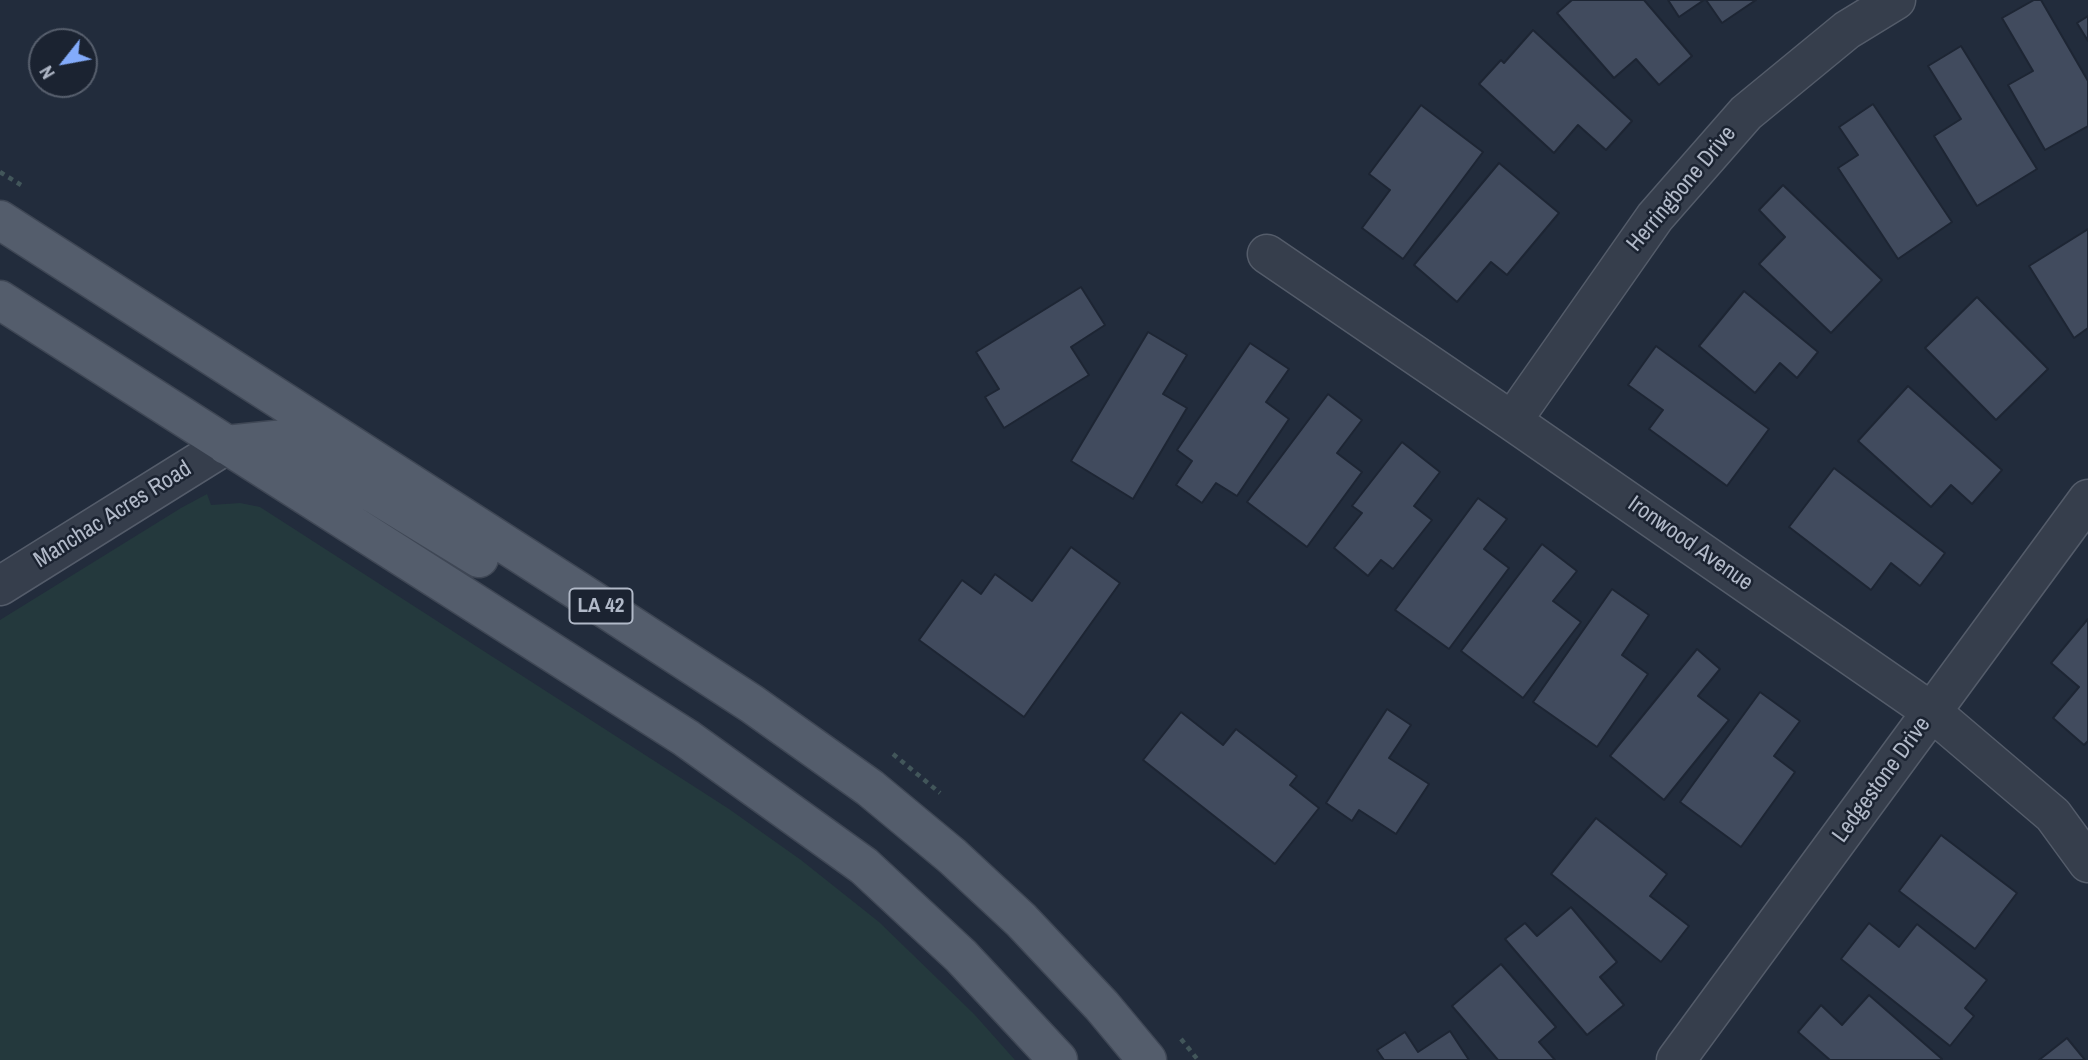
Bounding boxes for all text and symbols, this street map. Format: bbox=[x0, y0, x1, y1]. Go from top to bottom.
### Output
north arrow bbox=[28, 28, 98, 98]
text: N bbox=[33, 61, 61, 84]
street label: Herringbone Drive bbox=[1622, 121, 1742, 257]
street label: Manchac Acres Road bbox=[29, 456, 197, 574]
street label: Ironwood Avenue bbox=[1622, 491, 1758, 597]
road number: LA 42 bbox=[570, 588, 632, 624]
street label: Ledgestone Drive bbox=[1827, 712, 1937, 848]

